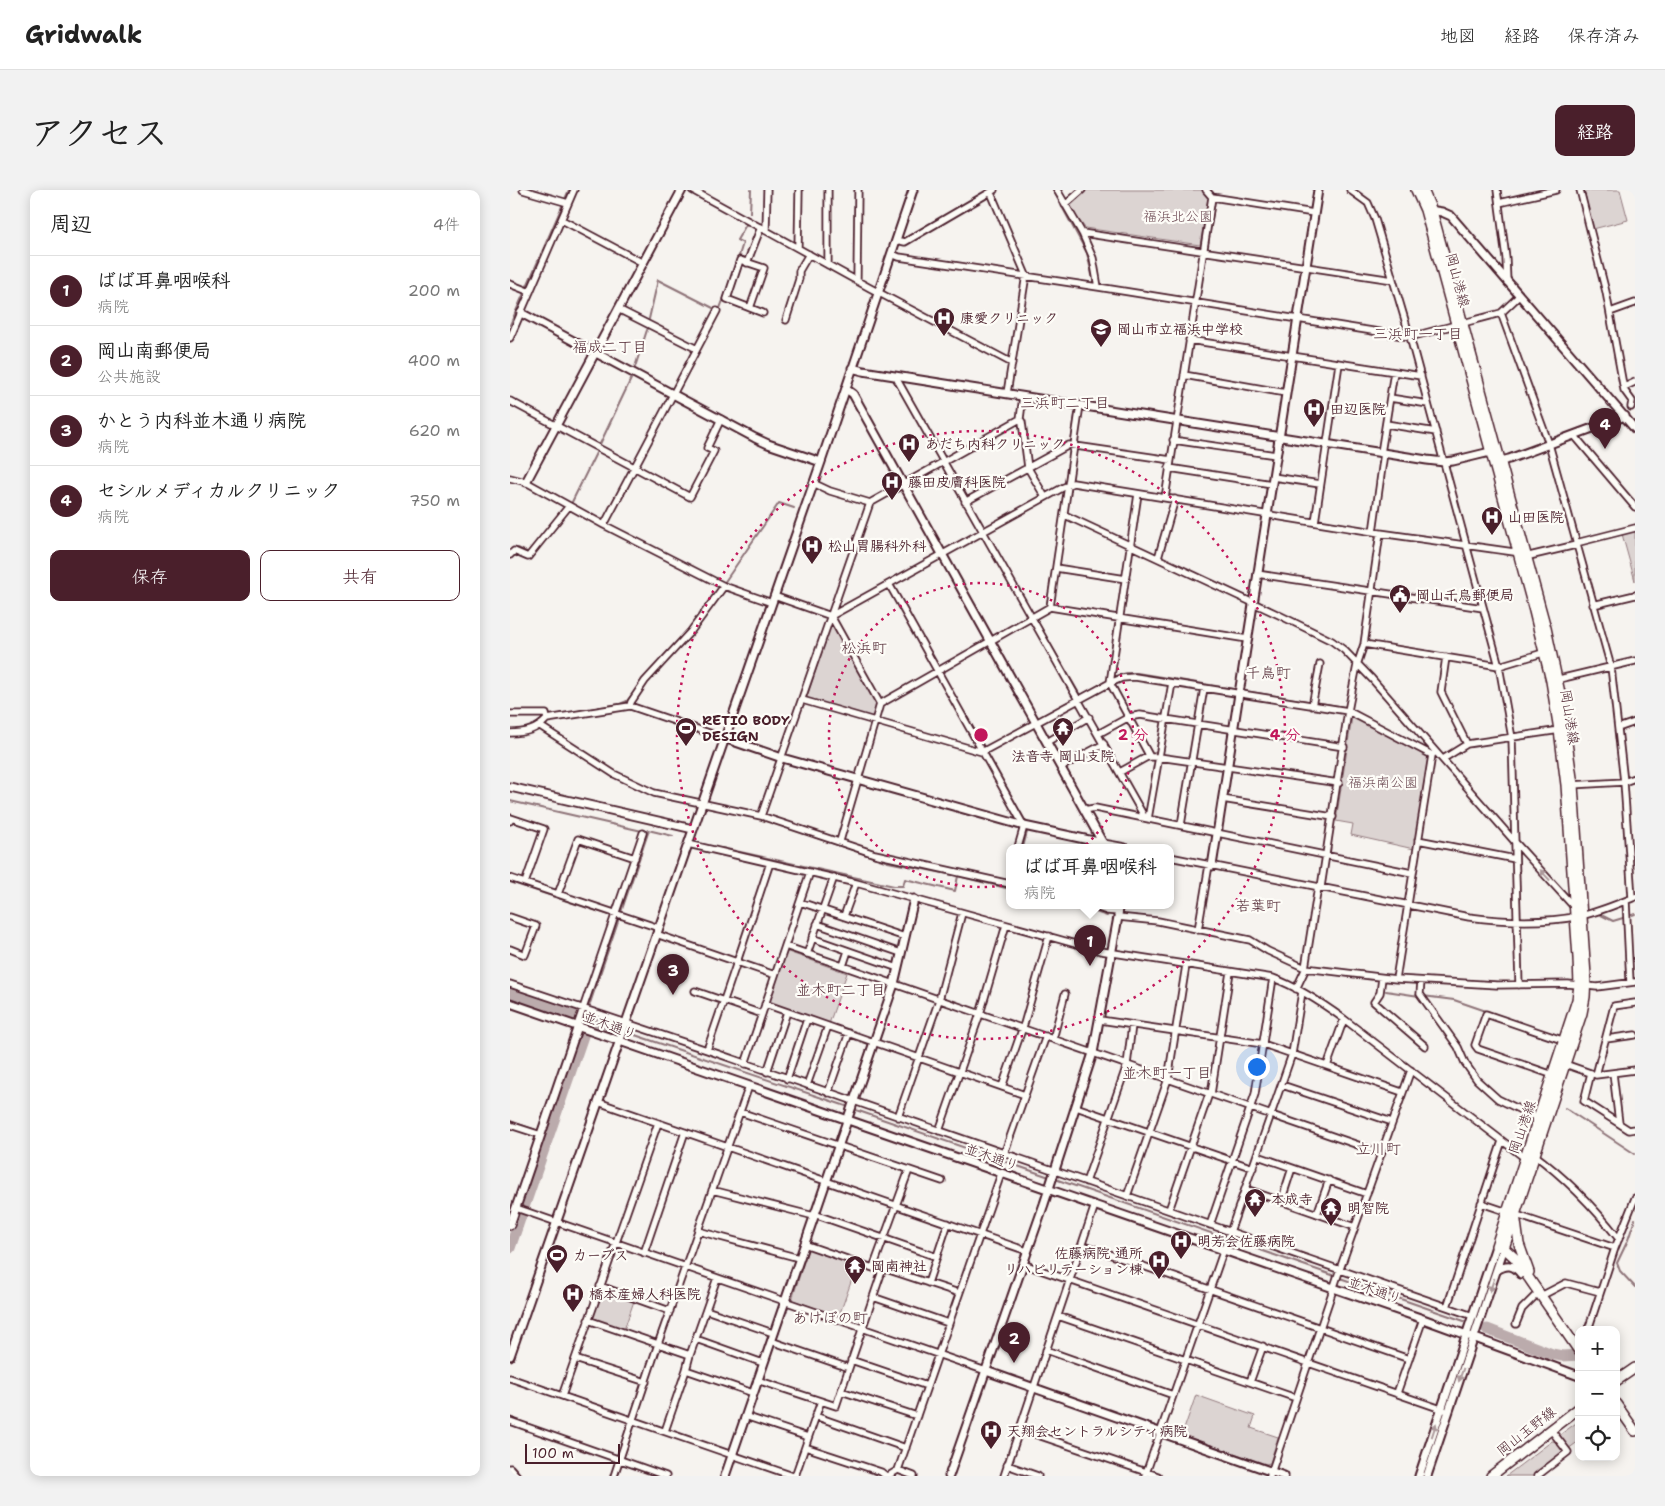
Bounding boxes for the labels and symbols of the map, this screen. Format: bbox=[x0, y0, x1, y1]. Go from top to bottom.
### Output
park label: 福浜北公園 bbox=[1143, 207, 1213, 225]
street label: 岡山港線 bbox=[1442, 251, 1474, 309]
hospital icon: 康愛クリニック bbox=[932, 306, 956, 337]
place label: 康愛クリニック bbox=[960, 309, 1058, 327]
school or university icon: 岡山市立福浜中学校 bbox=[1089, 317, 1113, 348]
place label: 岡山市立福浜中学校 bbox=[1117, 320, 1243, 338]
district label: 三浜町一丁目 bbox=[1373, 324, 1463, 344]
district label: 福成二丁目 bbox=[572, 337, 648, 357]
district label: 三浜町二丁目 bbox=[1020, 393, 1110, 413]
hospital icon: 田辺医院 bbox=[1302, 397, 1326, 428]
place label: 田辺医院 bbox=[1330, 400, 1386, 418]
pin: 4 bbox=[1589, 408, 1621, 449]
hospital icon: あだち内科クリニック bbox=[897, 432, 921, 463]
place label: あだち内科クリニック bbox=[925, 435, 1065, 453]
hospital icon: 藤田皮膚科医院 bbox=[880, 470, 904, 501]
place label: 藤田皮膚科医院 bbox=[908, 473, 1006, 491]
hospital icon: 山田医院 bbox=[1480, 505, 1504, 536]
place label: 山田医院 bbox=[1508, 508, 1564, 526]
hospital icon: 松山胃腸科外科 bbox=[800, 534, 824, 565]
place label: 松山胃腸科外科 bbox=[828, 537, 927, 555]
public building icon: 岡山千鳥郵便局 bbox=[1388, 583, 1412, 614]
place label: 岡山千鳥郵便局 bbox=[1416, 586, 1514, 604]
district label: 松浜町 bbox=[841, 638, 887, 658]
district label: 千鳥町 bbox=[1245, 663, 1291, 683]
street label: 岡山港線 bbox=[1557, 688, 1583, 746]
place label: RETIO BODY DESIGN bbox=[702, 711, 790, 745]
sports icon: RETIO BODY DESIGN bbox=[674, 716, 698, 747]
temple icon: 法音寺 岡山支院 bbox=[1051, 716, 1075, 747]
text: 2 分 bbox=[1118, 725, 1148, 745]
text: 4 分 bbox=[1270, 725, 1300, 745]
centre of rings bbox=[972, 726, 990, 744]
place label: 法音寺 岡山支院 bbox=[1012, 747, 1114, 765]
park label: 福浜南公園 bbox=[1348, 773, 1418, 791]
one-way arrow bbox=[1539, 869, 1551, 881]
district label: 若葉町 bbox=[1235, 896, 1281, 916]
pin: 1 bbox=[1074, 925, 1106, 966]
pin: 3 bbox=[657, 954, 689, 995]
district label: 並木町二丁目 bbox=[796, 980, 886, 1000]
street label: 並木通り bbox=[581, 1007, 639, 1043]
your location bbox=[1244, 1054, 1270, 1080]
district label: 並木町一丁目 bbox=[1122, 1063, 1212, 1083]
street label: 岡山港線 bbox=[1504, 1098, 1540, 1156]
street label: 並木通り bbox=[963, 1139, 1021, 1175]
district label: 立川町 bbox=[1355, 1139, 1401, 1159]
temple icon: 本成寺 bbox=[1243, 1187, 1267, 1218]
place label: 本成寺 bbox=[1271, 1190, 1313, 1208]
temple icon: 明智院 bbox=[1319, 1196, 1343, 1227]
place label: 明智院 bbox=[1347, 1199, 1389, 1217]
hospital icon: 明芳会佐藤病院 bbox=[1169, 1229, 1193, 1260]
place label: 明芳会佐藤病院 bbox=[1197, 1232, 1295, 1250]
sports icon: カーブス bbox=[545, 1243, 569, 1274]
place label: 佐藤病院 通所 リハビリテーション棟 bbox=[1004, 1244, 1144, 1278]
place label: カーブス bbox=[573, 1246, 628, 1264]
hospital icon: 佐藤病院 通所 リハビリテーション棟 bbox=[1147, 1249, 1171, 1280]
temple icon: 岡南神社 bbox=[843, 1254, 867, 1285]
place label: 岡南神社 bbox=[871, 1257, 927, 1275]
street label: 並木通り bbox=[1346, 1272, 1404, 1308]
one-way arrow bbox=[1487, 1278, 1495, 1293]
hospital icon: 橋本産婦人科医院 bbox=[561, 1282, 585, 1313]
place label: 橋本産婦人科医院 bbox=[589, 1285, 701, 1303]
district label: あけぼの町 bbox=[792, 1308, 868, 1328]
pin: 2 bbox=[998, 1322, 1030, 1363]
one-way arrow bbox=[1457, 1368, 1464, 1383]
street label: 岡山玉野線 bbox=[1493, 1402, 1559, 1460]
hospital icon: 天翔会セントラルシティ病院 bbox=[979, 1419, 1003, 1450]
place label: 天翔会セントラルシティ病院 bbox=[1007, 1422, 1188, 1440]
one-way arrow bbox=[1430, 1422, 1438, 1437]
scale bar bbox=[525, 1441, 620, 1464]

